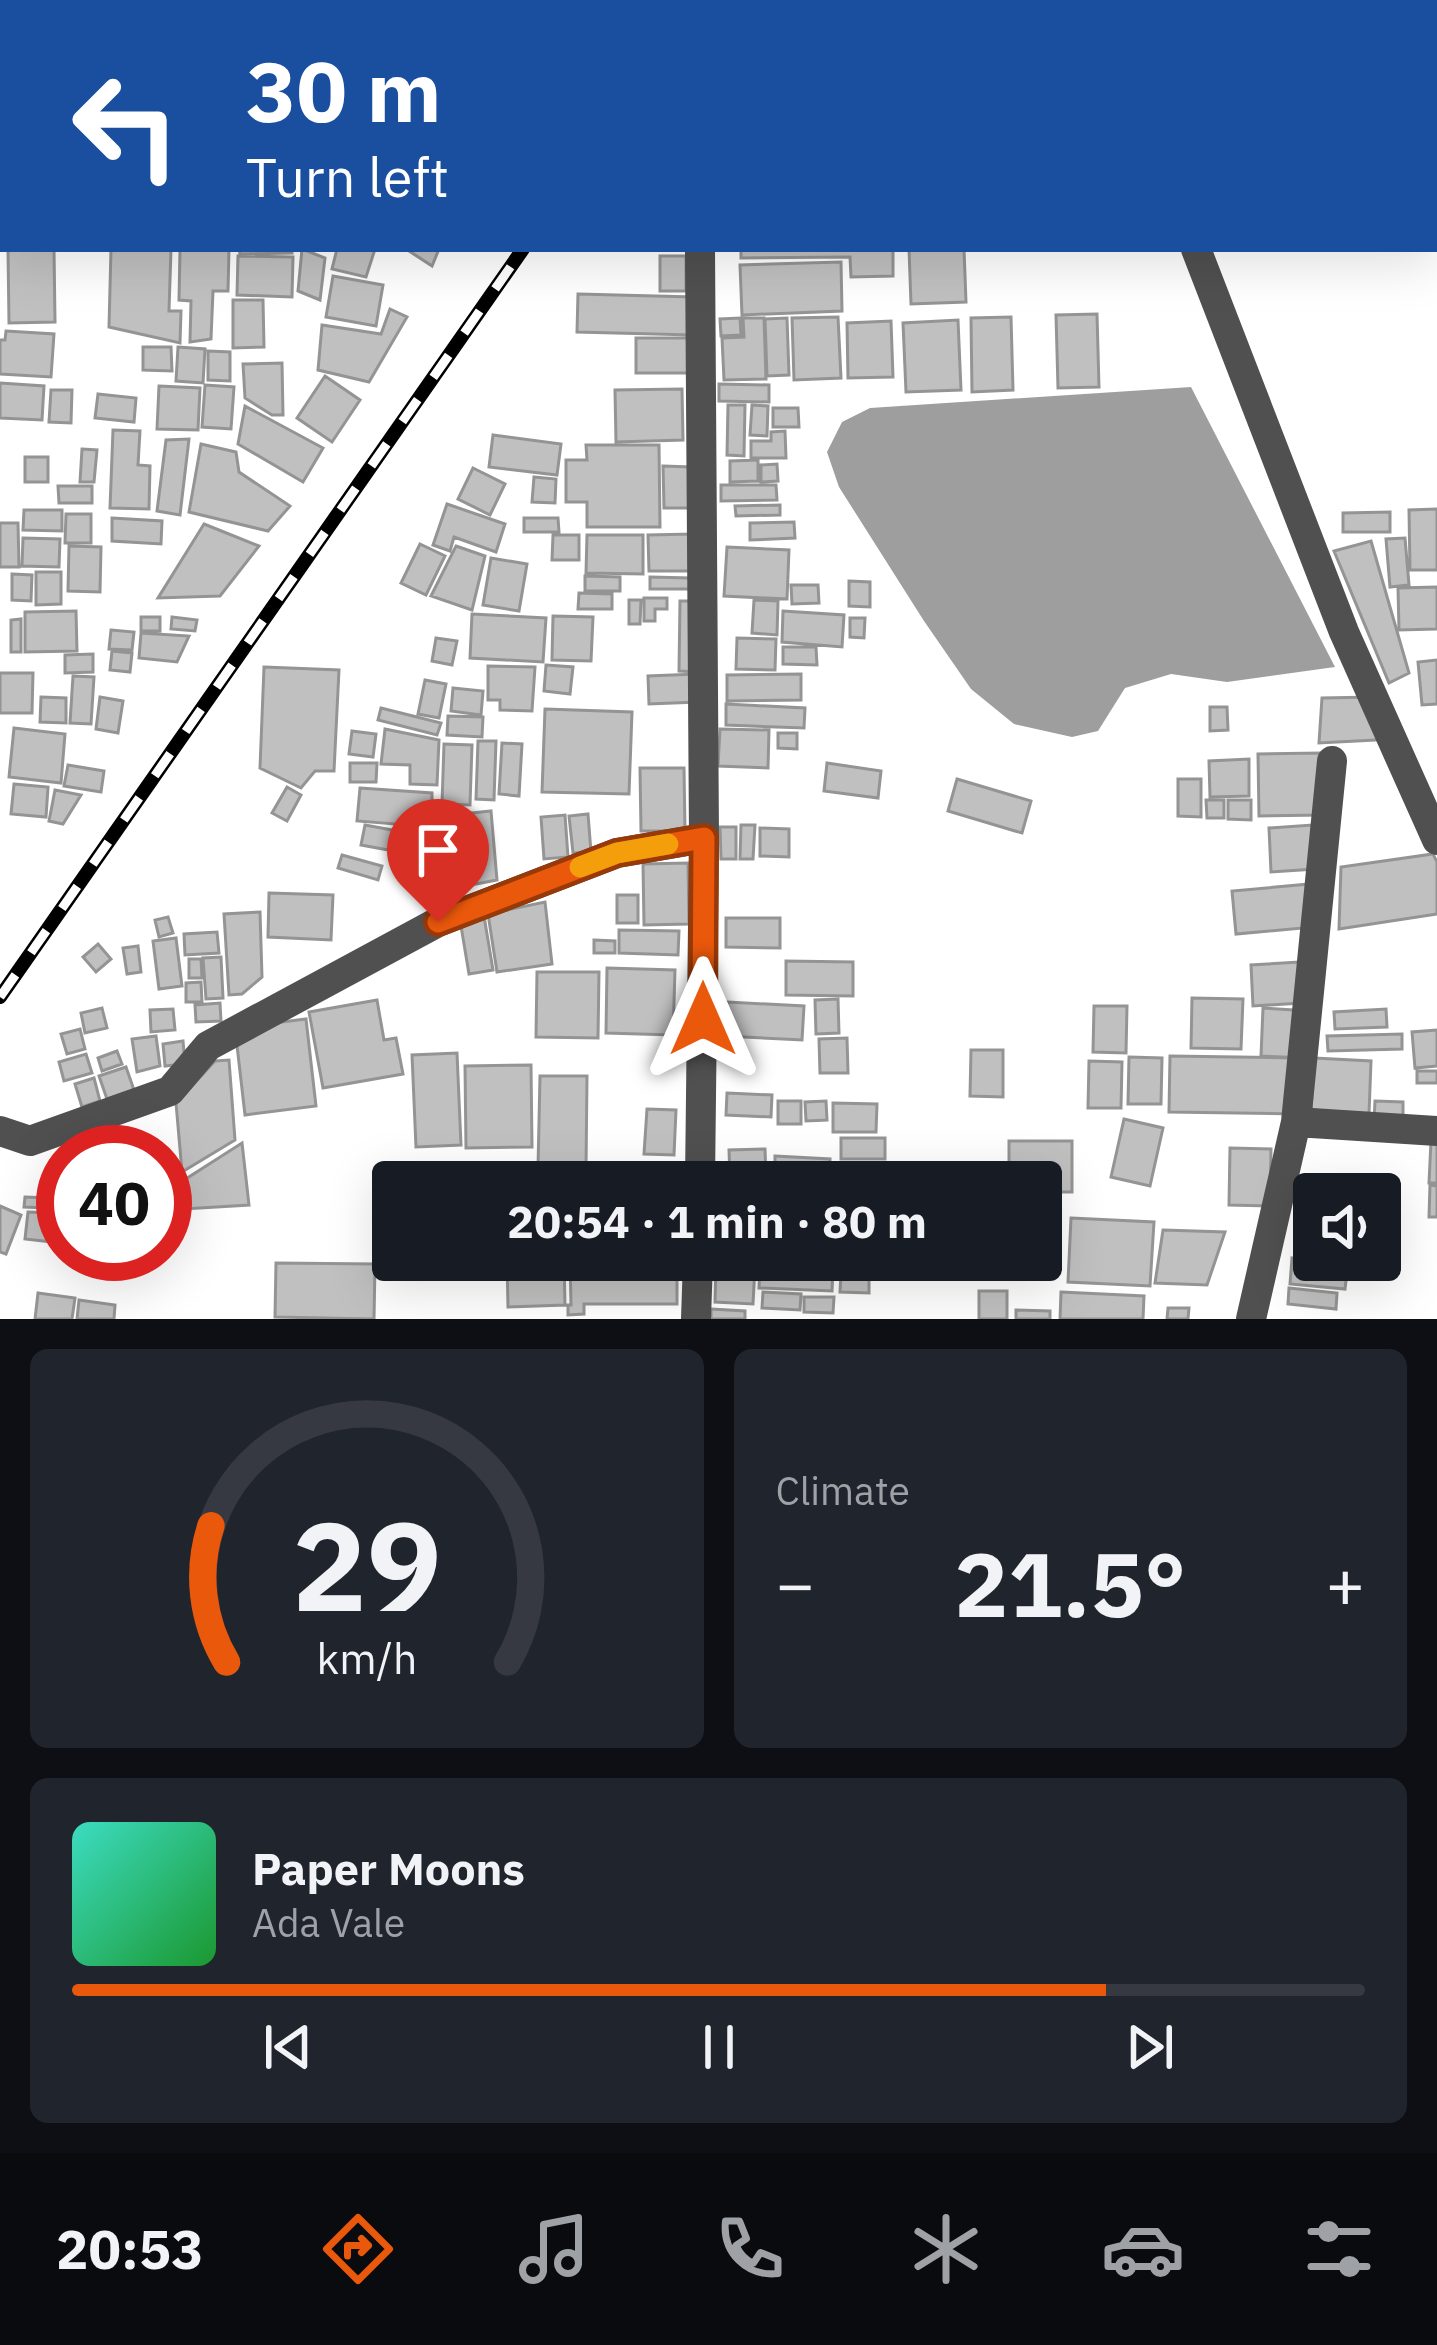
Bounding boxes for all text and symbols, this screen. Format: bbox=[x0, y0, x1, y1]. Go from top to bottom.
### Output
text: 30 m bbox=[246, 36, 442, 145]
icon: left bbox=[48, 48, 204, 204]
text: Turn left bbox=[246, 142, 449, 212]
pin bbox=[387, 799, 489, 922]
icon: arrive bbox=[405, 817, 471, 883]
position arrow bbox=[640, 956, 766, 1082]
speed limit sign: 40 bbox=[36, 1125, 192, 1281]
map controls bbox=[1293, 1173, 1401, 1281]
button: sound bbox=[1293, 1173, 1401, 1281]
text: 20:54 · 1 min · 80 m bbox=[507, 1192, 927, 1250]
text: Climate bbox=[776, 1465, 910, 1516]
text: 29 bbox=[292, 1483, 442, 1645]
text: 21.5° bbox=[954, 1525, 1186, 1642]
text: − bbox=[776, 1540, 815, 1626]
text: + bbox=[1325, 1540, 1365, 1626]
text: km/h bbox=[316, 1629, 417, 1685]
text: Paper Moons bbox=[252, 1839, 525, 1897]
text: Ada Vale bbox=[252, 1897, 405, 1948]
icon: previous bbox=[255, 2014, 321, 2080]
icon: pause bbox=[686, 2014, 752, 2080]
icon: next bbox=[1117, 2014, 1183, 2080]
icon: directions bbox=[316, 2207, 400, 2291]
icon: music bbox=[512, 2207, 596, 2291]
icon: phone bbox=[708, 2207, 792, 2291]
icon: climate bbox=[904, 2207, 988, 2291]
icon: car bbox=[1101, 2207, 1185, 2291]
icon: filters bbox=[1297, 2207, 1381, 2291]
text: 20:53 bbox=[56, 2214, 204, 2284]

